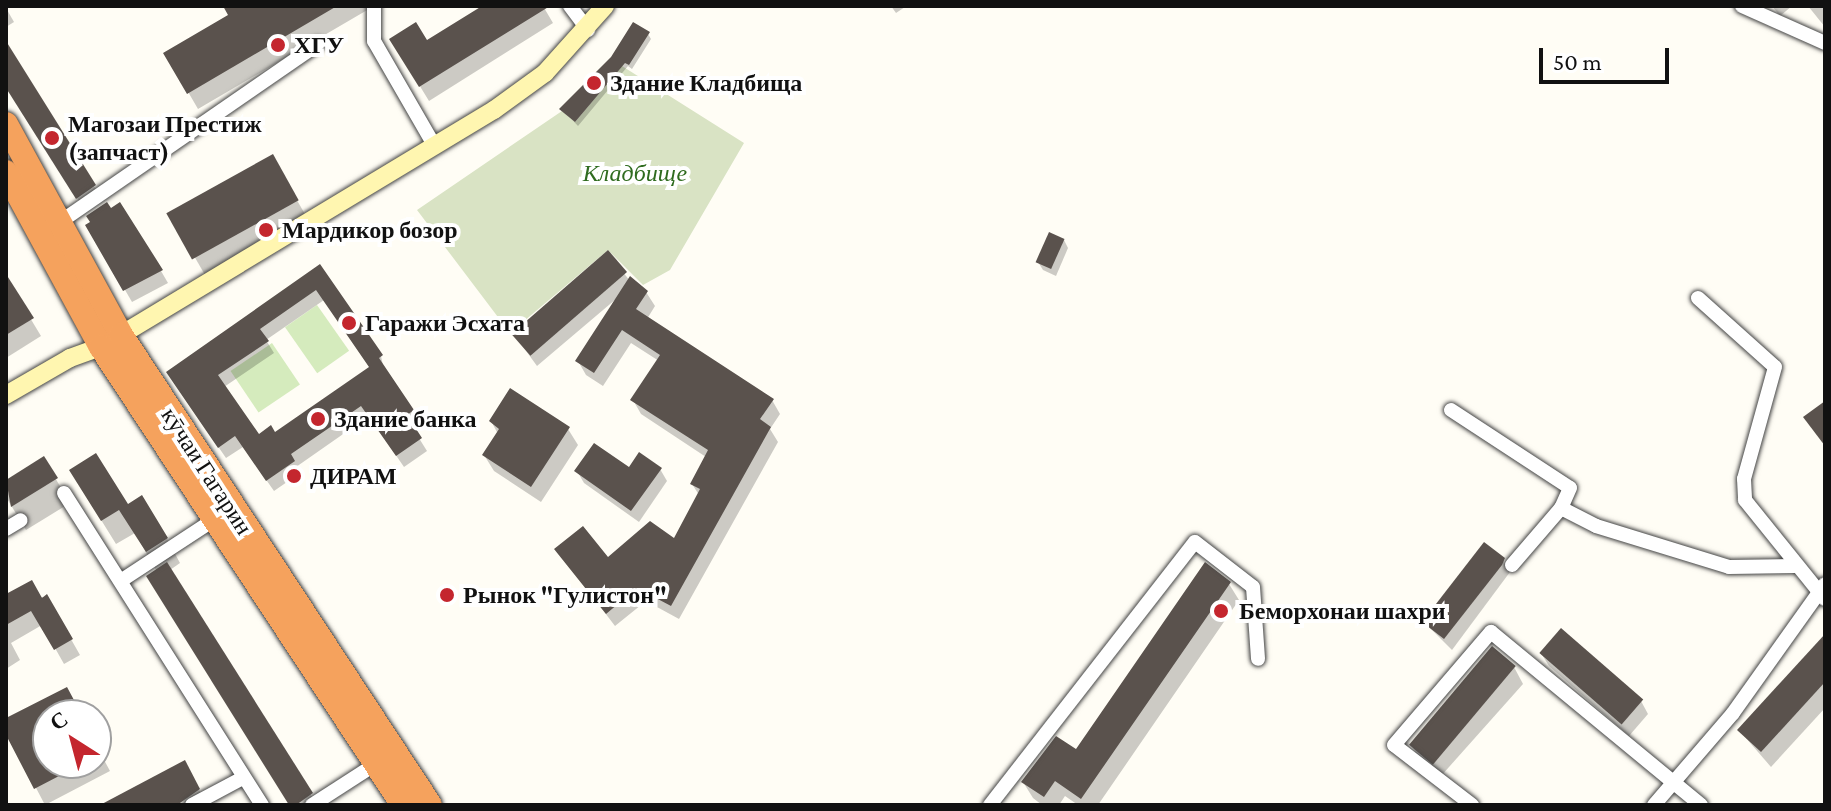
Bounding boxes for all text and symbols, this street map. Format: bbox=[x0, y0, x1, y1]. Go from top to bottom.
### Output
place label: ХГУ bbox=[294, 31, 344, 59]
scale bar bbox=[1543, 32, 1673, 82]
marker: ХГУ bbox=[269, 36, 287, 54]
text: 50 m bbox=[1553, 48, 1602, 75]
place label: Здание Кладбища bbox=[610, 69, 802, 97]
marker: Здание Кладбища bbox=[585, 74, 603, 92]
place label: Магозаи Престиж (запчаст) bbox=[68, 110, 262, 166]
marker: Магозаи Престиж (запчаст) bbox=[43, 129, 61, 147]
park label: Кладбище bbox=[583, 159, 687, 187]
place label: Мардикор бозор bbox=[282, 216, 458, 244]
marker: Мардикор бозор bbox=[257, 221, 275, 239]
place label: Гаражи Эсхата bbox=[365, 309, 525, 337]
marker: Гаражи Эсхата bbox=[340, 314, 358, 332]
street label: кӯчаи Гагарин bbox=[155, 402, 259, 540]
place label: Здание банка bbox=[334, 405, 476, 433]
marker: Здание банка bbox=[309, 410, 327, 428]
place label: ДИРАМ bbox=[310, 462, 397, 490]
marker: ДИРАМ bbox=[285, 467, 303, 485]
place label: Рынок "Гулистон" bbox=[463, 581, 667, 609]
marker: Рынок "Гулистон" bbox=[438, 586, 456, 604]
place label: Беморхонаи шахри bbox=[1239, 597, 1446, 625]
marker: Беморхонаи шахри bbox=[1210, 600, 1232, 622]
north arrow bbox=[32, 699, 112, 779]
text: С bbox=[45, 706, 73, 736]

